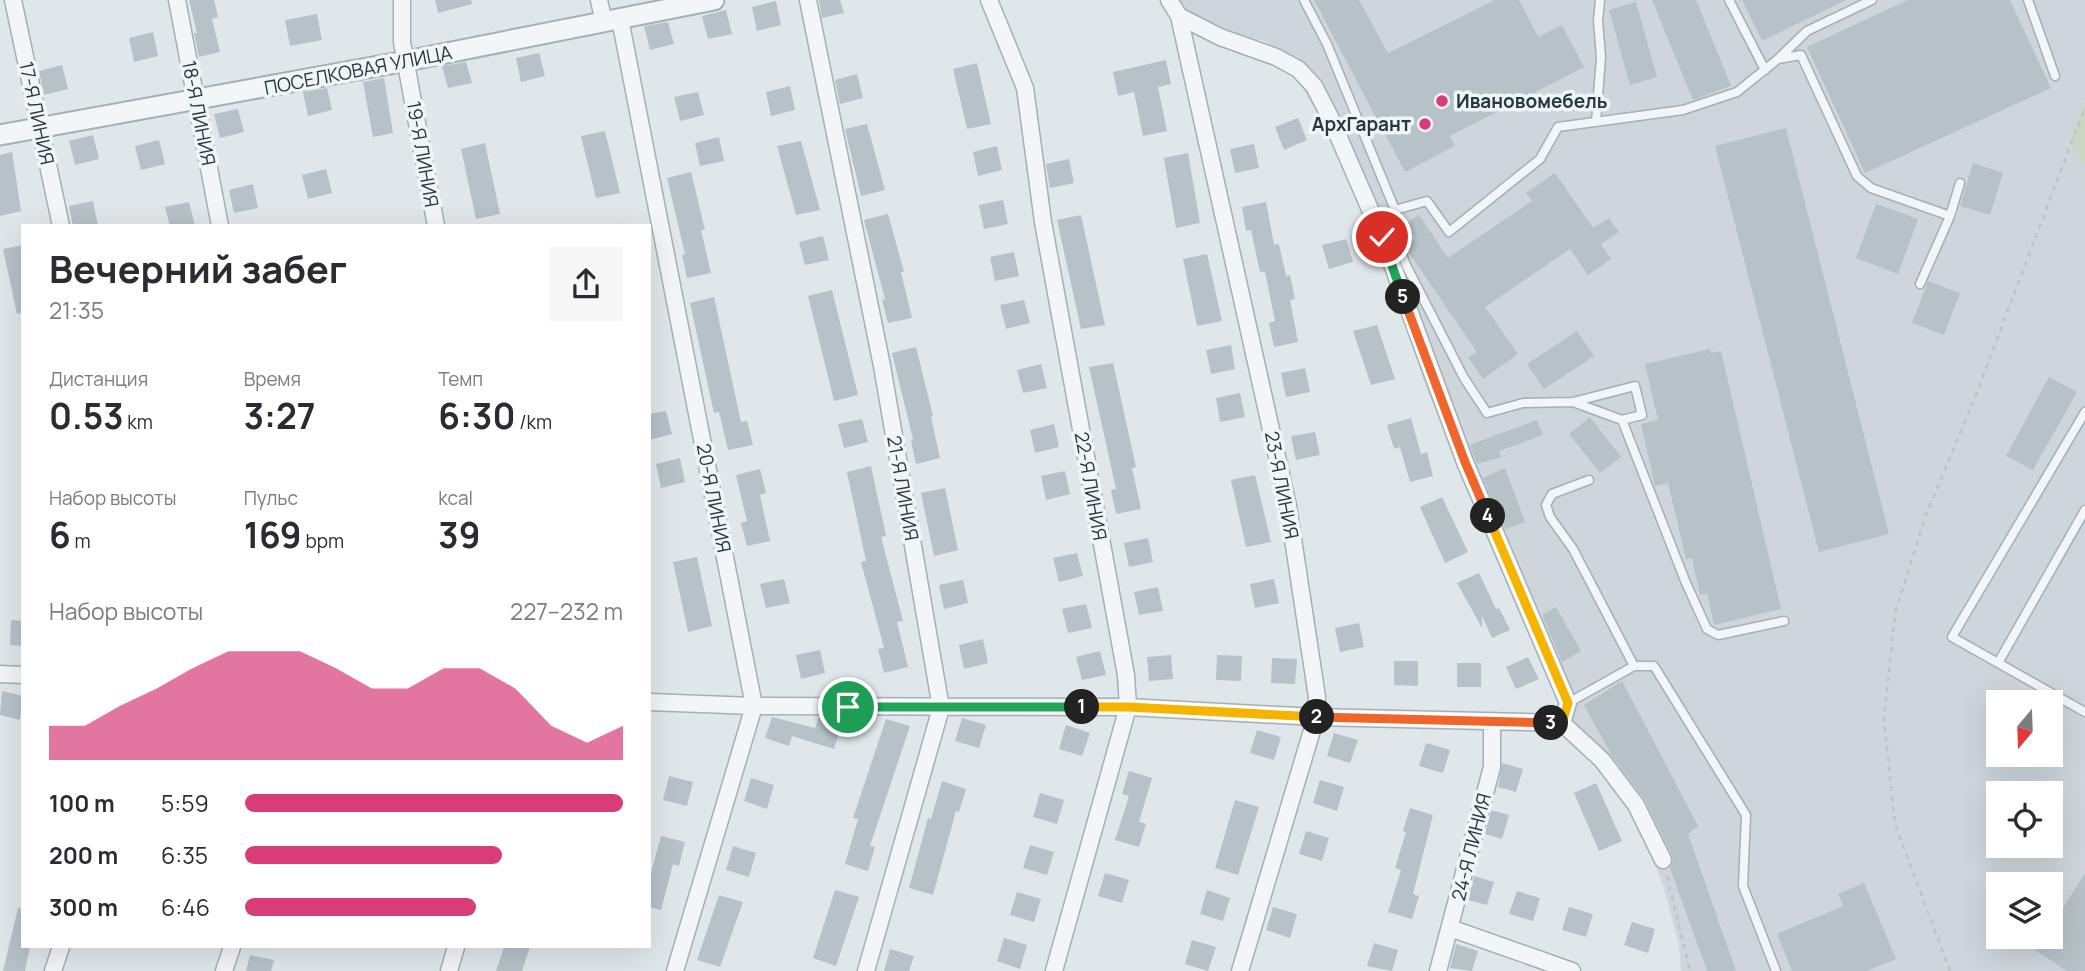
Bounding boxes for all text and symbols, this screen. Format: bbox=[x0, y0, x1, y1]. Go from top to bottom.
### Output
street label: ПОСЕЛКОВАЯ УЛИЦА bbox=[262, 39, 454, 101]
street label: 18-Я ЛИНИЯ bbox=[176, 58, 222, 168]
street label: 17-Я ЛИНИЯ bbox=[13, 59, 61, 167]
place label: Ивановомебель bbox=[1456, 88, 1608, 114]
marker: Ивановомебель bbox=[1434, 93, 1450, 109]
street label: 19-Я ЛИНИЯ bbox=[401, 99, 445, 209]
place label: АрхГарант bbox=[1312, 111, 1411, 137]
marker: АрхГарант bbox=[1417, 116, 1433, 132]
pin bbox=[1352, 207, 1412, 267]
icon: check bbox=[1363, 218, 1401, 256]
text: Вечерний забег bbox=[49, 242, 347, 294]
button: share bbox=[549, 247, 623, 321]
pin: 5 bbox=[1386, 280, 1420, 314]
text: 5 bbox=[1397, 283, 1408, 309]
text: 21:35 bbox=[49, 294, 104, 326]
text: Дистанция bbox=[49, 366, 148, 392]
text: Время bbox=[244, 366, 301, 392]
text: Темп bbox=[438, 366, 483, 392]
text: 0.53 bbox=[49, 392, 124, 440]
text: 3:27 bbox=[244, 392, 316, 440]
text: 6:30 bbox=[438, 392, 515, 440]
text: km bbox=[124, 409, 153, 435]
text: /km bbox=[515, 409, 552, 435]
street label: 23-Я ЛИНИЯ bbox=[1259, 429, 1305, 541]
street label: 22-Я ЛИНИЯ bbox=[1069, 430, 1113, 542]
street label: 21-Я ЛИНИЯ bbox=[881, 433, 925, 543]
street label: 20-Я ЛИНИЯ bbox=[691, 441, 737, 555]
text: Набор высоты bbox=[49, 485, 176, 511]
text: Пульс bbox=[244, 485, 298, 511]
text: kcal bbox=[438, 485, 473, 511]
pin: 4 bbox=[1470, 498, 1506, 534]
text: 4 bbox=[1482, 502, 1493, 528]
text: 6 bbox=[49, 511, 71, 559]
text: 169 bbox=[244, 511, 302, 559]
text: 39 bbox=[438, 511, 480, 559]
text: m bbox=[71, 528, 91, 554]
text: bpm bbox=[302, 528, 344, 554]
text: Набор высоты bbox=[49, 595, 203, 627]
text: 227–232 m bbox=[510, 595, 623, 627]
pin bbox=[818, 677, 878, 737]
icon: arrive bbox=[829, 688, 867, 726]
pin: 1 bbox=[1064, 690, 1100, 724]
north arrow bbox=[1986, 690, 2063, 766]
map controls bbox=[1986, 690, 2063, 949]
text: 1 bbox=[1077, 693, 1086, 719]
pin: 2 bbox=[1300, 700, 1334, 734]
text: 2 bbox=[1311, 703, 1322, 729]
pin: 3 bbox=[1534, 706, 1568, 740]
text: 3 bbox=[1545, 709, 1556, 735]
button: locate bbox=[1986, 781, 2063, 858]
text: 100 m bbox=[49, 787, 115, 819]
text: 5:59 bbox=[161, 787, 209, 819]
street label: 24-Я ЛИНИЯ bbox=[1445, 791, 1497, 903]
text: 200 m bbox=[49, 839, 118, 871]
text: 6:35 bbox=[161, 839, 208, 871]
button: layers bbox=[1986, 872, 2063, 949]
text: 300 m bbox=[49, 891, 118, 923]
text: 6:46 bbox=[161, 891, 210, 923]

